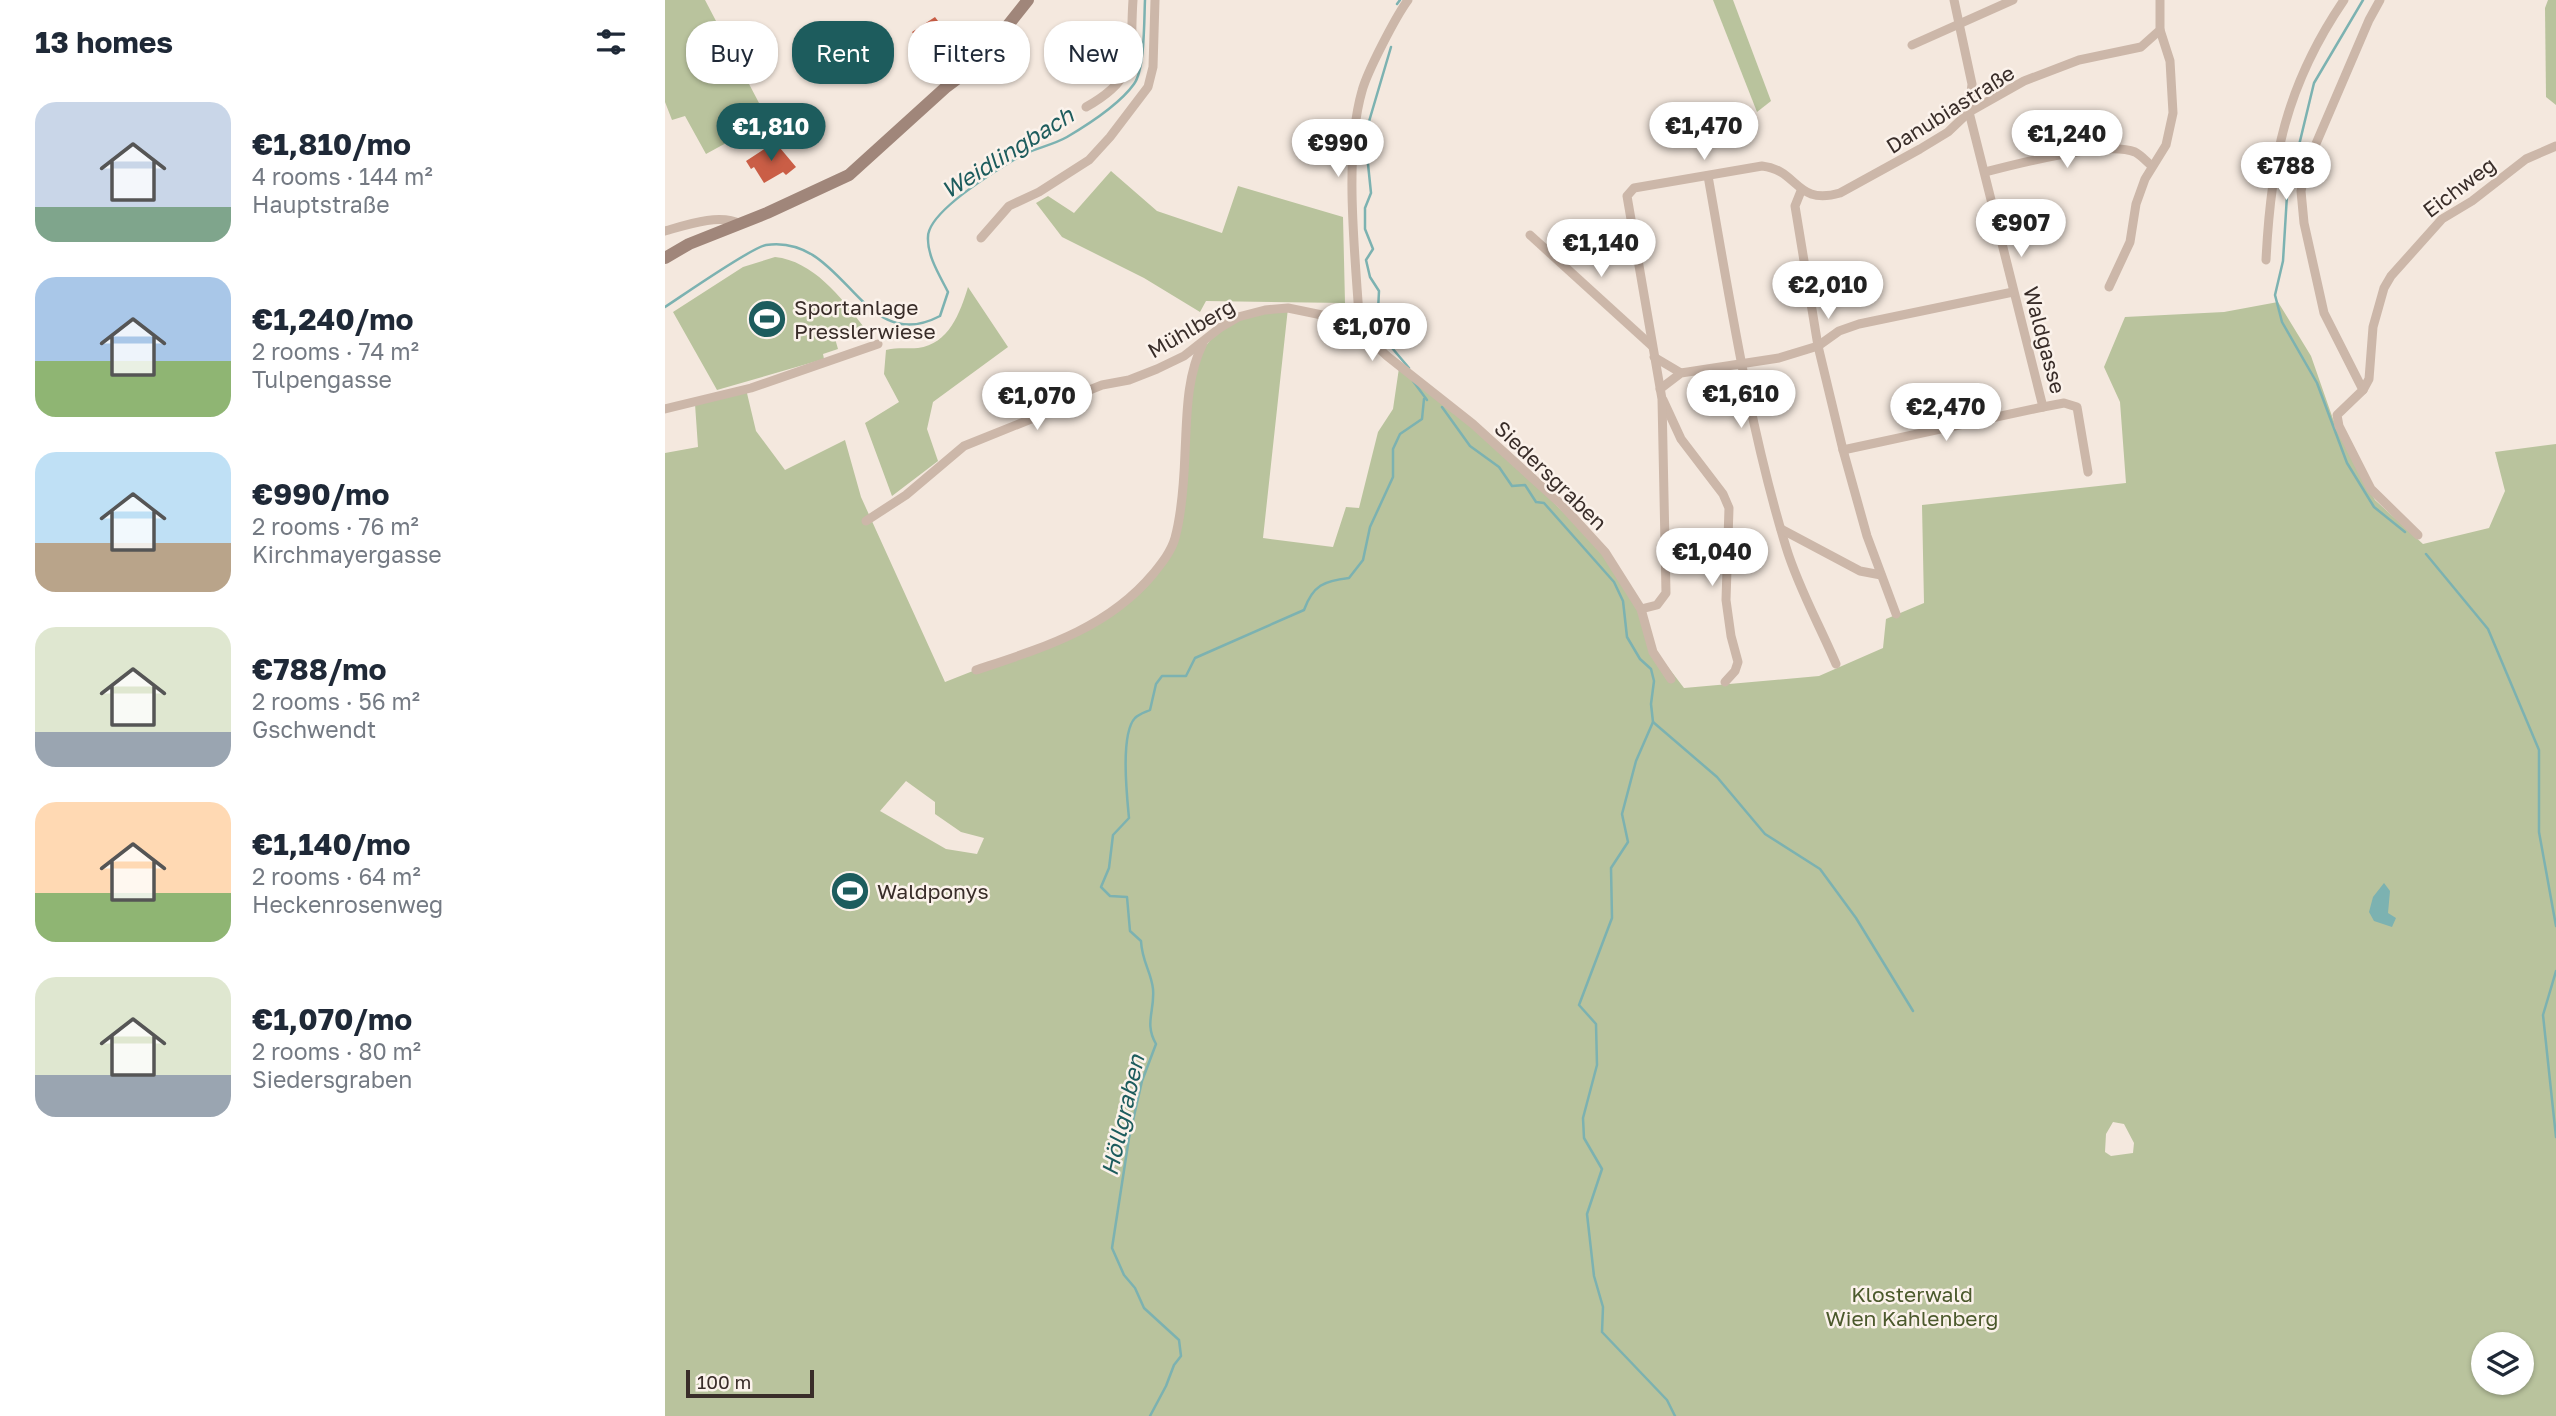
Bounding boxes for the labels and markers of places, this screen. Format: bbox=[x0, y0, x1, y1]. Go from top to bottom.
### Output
pin: €1,470 bbox=[1647, 102, 1761, 162]
pin: €1,810 bbox=[714, 104, 828, 163]
pin: €1,240 bbox=[2010, 110, 2124, 170]
pin: €990 bbox=[1297, 120, 1379, 179]
pin: €788 bbox=[2245, 142, 2327, 202]
pin: €907 bbox=[1980, 200, 2062, 259]
pin: €1,140 bbox=[1544, 219, 1658, 279]
pin: €2,010 bbox=[1771, 262, 1885, 321]
place label: Sportanlage Presslerwiese bbox=[794, 294, 936, 344]
sports icon: Sportanlage Presslerwiese bbox=[746, 298, 788, 340]
pin: €1,070 bbox=[1315, 304, 1429, 363]
pin: €1,610 bbox=[1684, 370, 1798, 430]
pin: €1,070 bbox=[980, 372, 1094, 432]
pin: €2,470 bbox=[1889, 384, 2003, 443]
pin: €1,040 bbox=[1655, 528, 1769, 588]
sports icon: Waldponys bbox=[829, 870, 871, 912]
place label: Waldponys bbox=[877, 878, 989, 904]

